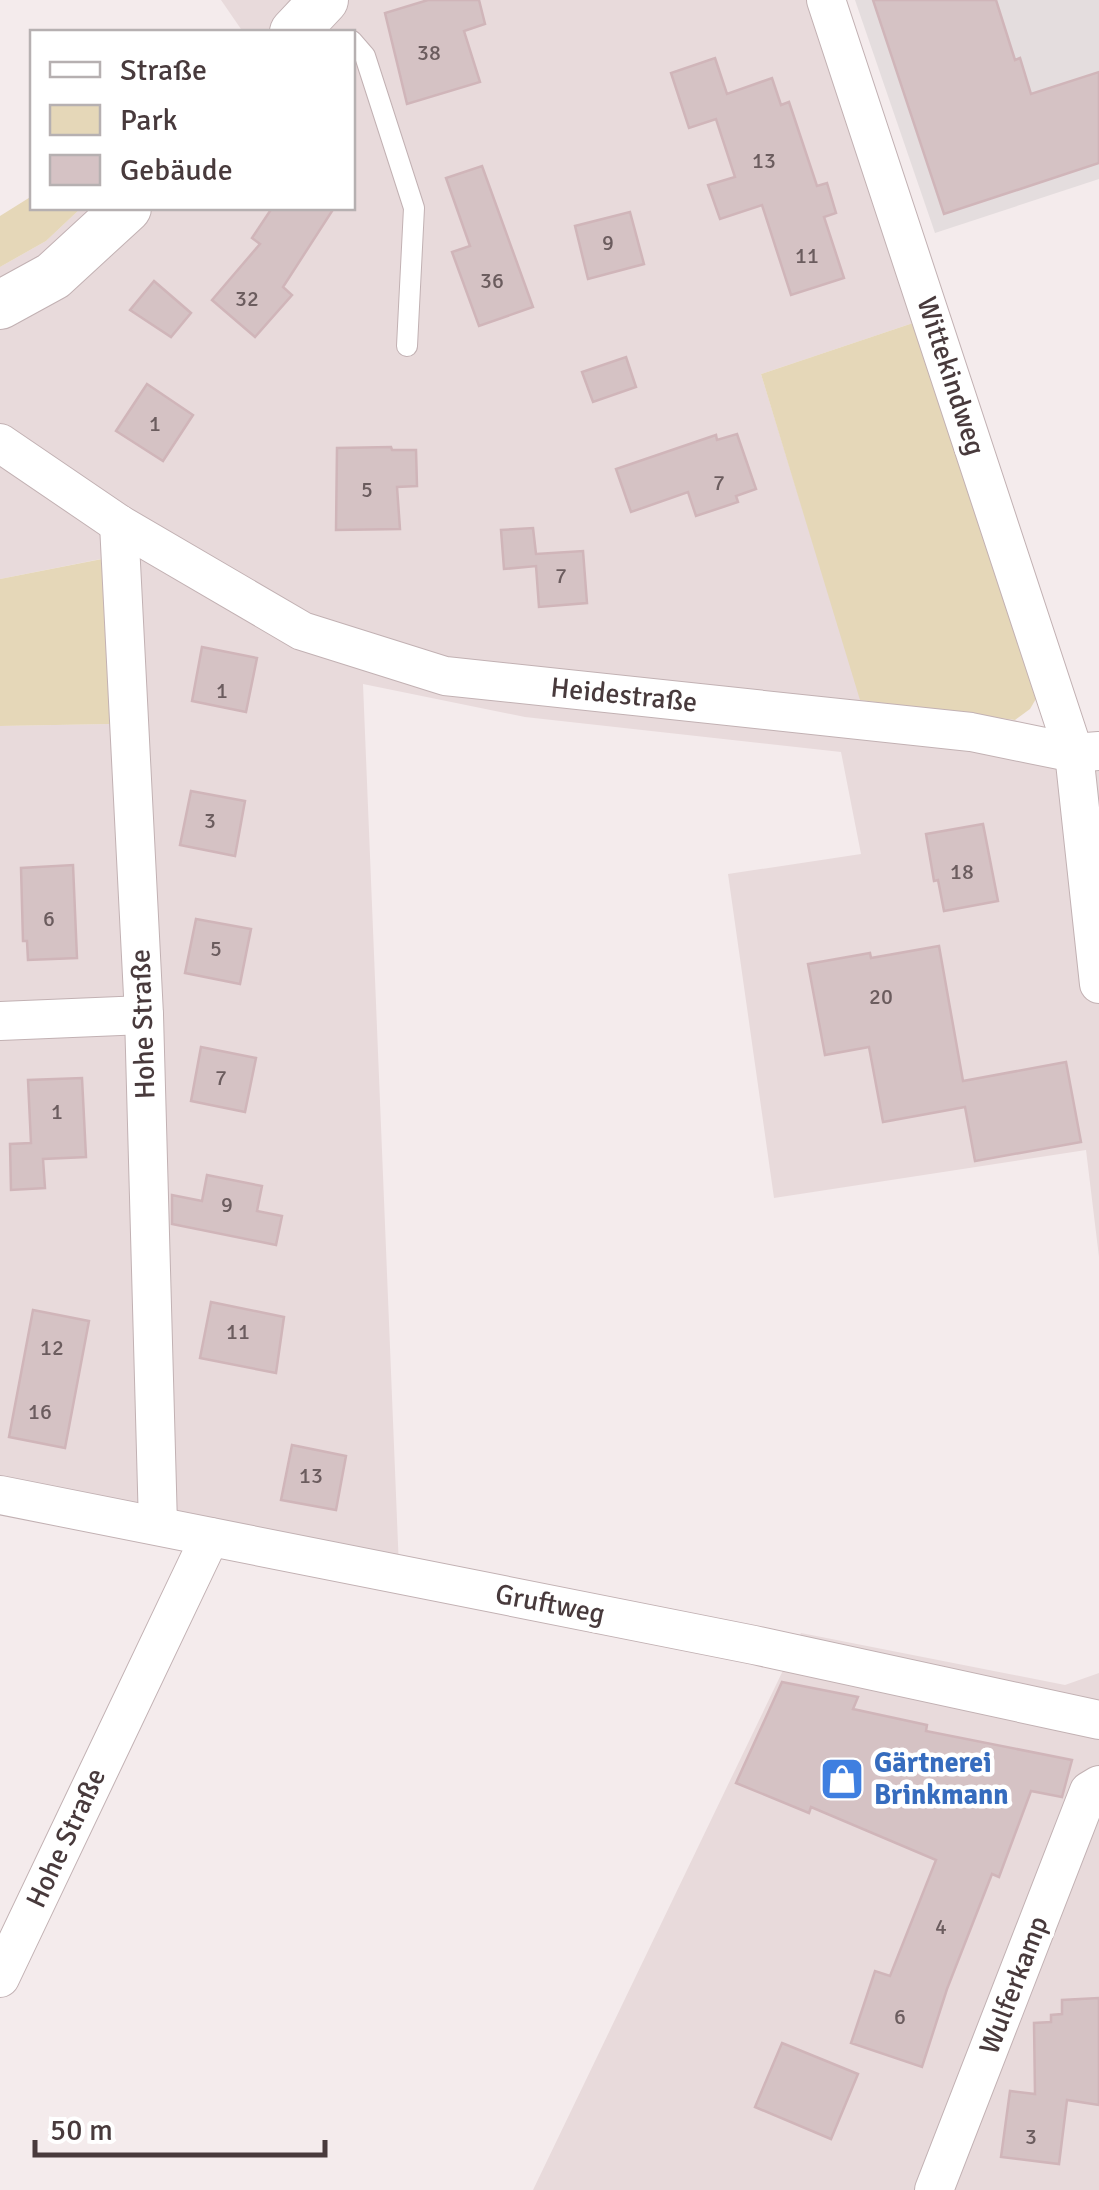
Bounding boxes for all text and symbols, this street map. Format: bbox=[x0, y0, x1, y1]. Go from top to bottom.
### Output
legend bbox=[30, 30, 355, 210]
house number: 38 bbox=[417, 39, 441, 66]
text: Straße bbox=[120, 52, 207, 89]
text: Park bbox=[120, 102, 178, 139]
house number: 13 bbox=[752, 147, 776, 174]
text: Gebäude bbox=[120, 152, 233, 189]
house number: 9 bbox=[602, 229, 614, 256]
house number: 11 bbox=[795, 242, 819, 269]
house number: 36 bbox=[480, 267, 504, 294]
house number: 32 bbox=[235, 285, 259, 312]
street label: Wittekindweg bbox=[909, 292, 993, 460]
house number: 1 bbox=[149, 410, 161, 437]
house number: 7 bbox=[713, 469, 725, 496]
house number: 5 bbox=[361, 476, 373, 503]
house number: 7 bbox=[555, 562, 567, 589]
street label: Heidestraße bbox=[549, 670, 699, 720]
house number: 1 bbox=[216, 677, 228, 704]
house number: 3 bbox=[204, 807, 216, 834]
house number: 18 bbox=[950, 858, 974, 885]
house number: 6 bbox=[43, 905, 55, 932]
house number: 5 bbox=[210, 935, 222, 962]
street label: Hohe Straße bbox=[123, 948, 163, 1100]
house number: 20 bbox=[869, 983, 893, 1010]
house number: 7 bbox=[215, 1064, 227, 1091]
house number: 1 bbox=[51, 1098, 63, 1125]
house number: 9 bbox=[221, 1191, 233, 1218]
house number: 11 bbox=[226, 1318, 250, 1345]
house number: 12 bbox=[40, 1334, 64, 1361]
house number: 16 bbox=[28, 1398, 52, 1425]
house number: 13 bbox=[299, 1462, 323, 1489]
street label: Gruftweg bbox=[492, 1577, 608, 1631]
place label: Gärtnerei Brinkmann bbox=[874, 1746, 1009, 1812]
shop icon: Gärtnerei Brinkmann bbox=[819, 1756, 865, 1802]
street label: Hohe Straße bbox=[19, 1763, 113, 1913]
street label: Wulferkamp bbox=[972, 1911, 1056, 2059]
house number: 4 bbox=[935, 1913, 947, 1940]
house number: 6 bbox=[894, 2003, 906, 2030]
scale bar bbox=[35, 2095, 325, 2157]
text: 50 m bbox=[50, 2112, 113, 2149]
house number: 3 bbox=[1025, 2123, 1037, 2150]

